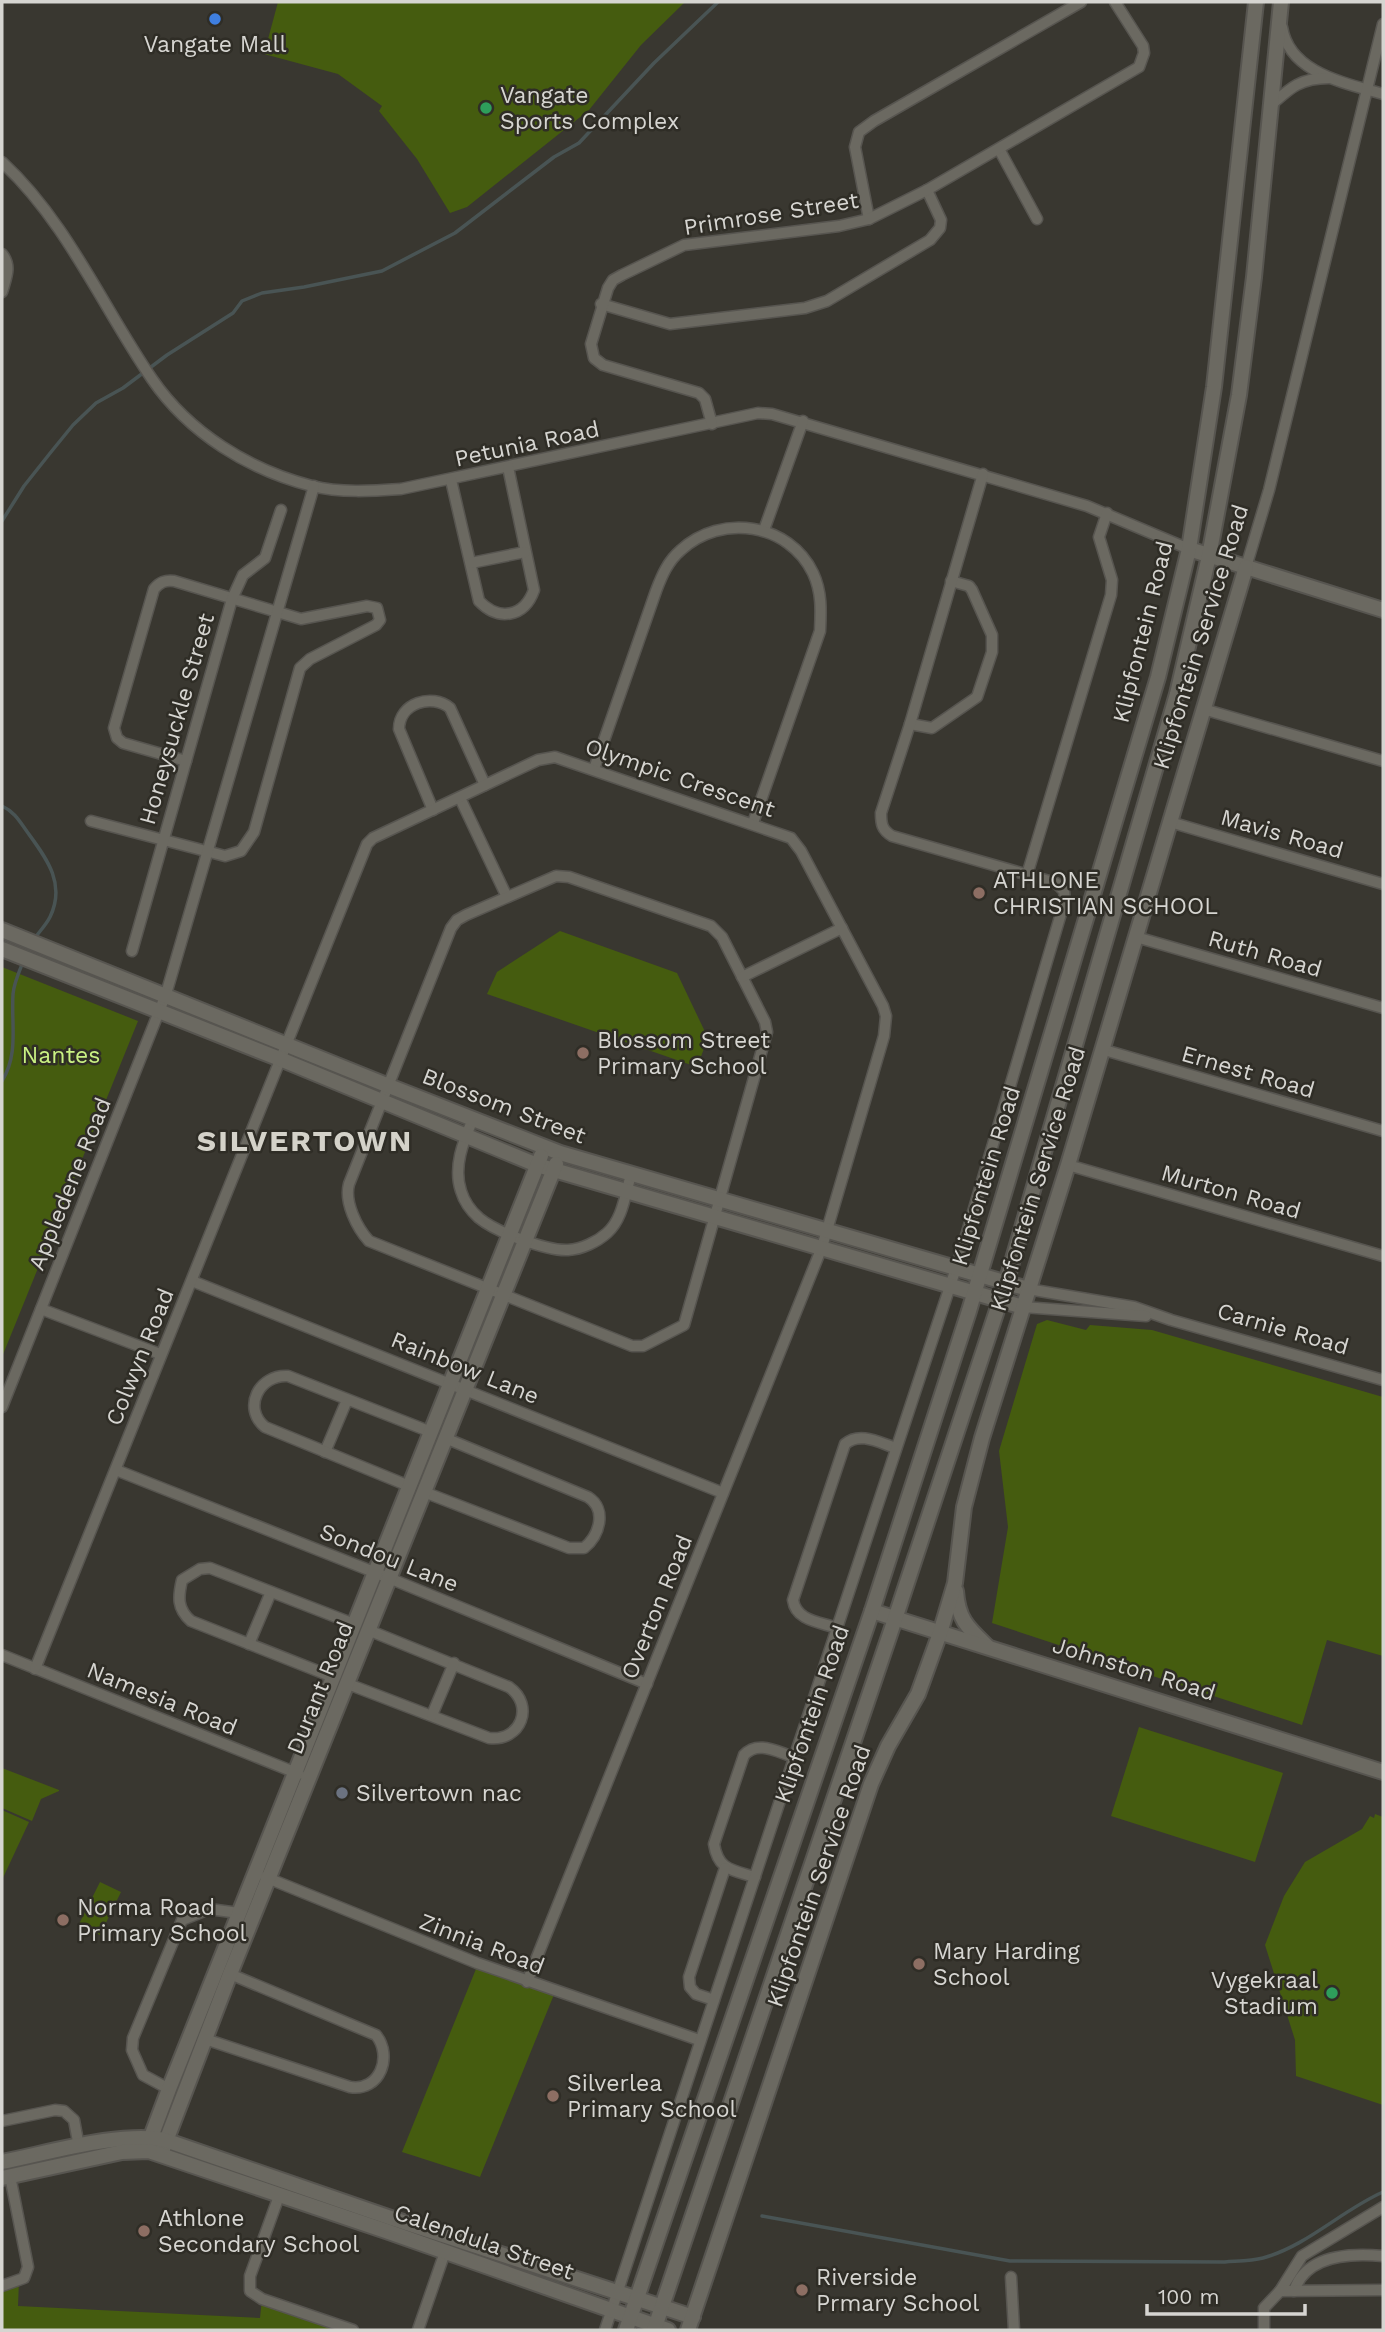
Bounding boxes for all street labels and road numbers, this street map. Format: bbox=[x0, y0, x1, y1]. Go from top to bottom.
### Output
street label: Primrose Street bbox=[682, 187, 861, 241]
street label: Petunia Road bbox=[452, 415, 602, 473]
street label: Klipfontein Service Road bbox=[1148, 501, 1254, 773]
street label: Klipfontein Road bbox=[1107, 538, 1179, 726]
street label: Honeysuckle Street bbox=[134, 610, 220, 828]
street label: Olympic Crescent bbox=[582, 733, 779, 823]
street label: Mavis Road bbox=[1218, 804, 1346, 864]
street label: Ruth Road bbox=[1205, 925, 1325, 983]
street label: Ernest Road bbox=[1178, 1040, 1318, 1104]
street label: Klipfontein Service Road bbox=[985, 1043, 1091, 1315]
street label: Blossom Street bbox=[418, 1062, 590, 1150]
street label: Klipfontein Road bbox=[946, 1083, 1026, 1269]
street label: Appledene Road bbox=[23, 1094, 117, 1274]
street label: Murton Road bbox=[1158, 1159, 1304, 1225]
street label: Colwyn Road bbox=[100, 1284, 180, 1430]
street label: Carnie Road bbox=[1214, 1297, 1352, 1361]
street label: Rainbow Lane bbox=[387, 1326, 543, 1410]
street label: Sondou Lane bbox=[316, 1518, 462, 1598]
street label: Overton Road bbox=[616, 1531, 698, 1683]
street label: Durant Road bbox=[281, 1618, 359, 1758]
street label: Klipfontein Road bbox=[769, 1622, 855, 1806]
street label: Johnston Road bbox=[1049, 1631, 1219, 1707]
street label: Namesia Road bbox=[83, 1657, 241, 1741]
street label: Klipfontein Service Road bbox=[761, 1741, 877, 2011]
street label: Zinnia Road bbox=[416, 1908, 548, 1980]
street label: Calendula Street bbox=[390, 2199, 578, 2286]

